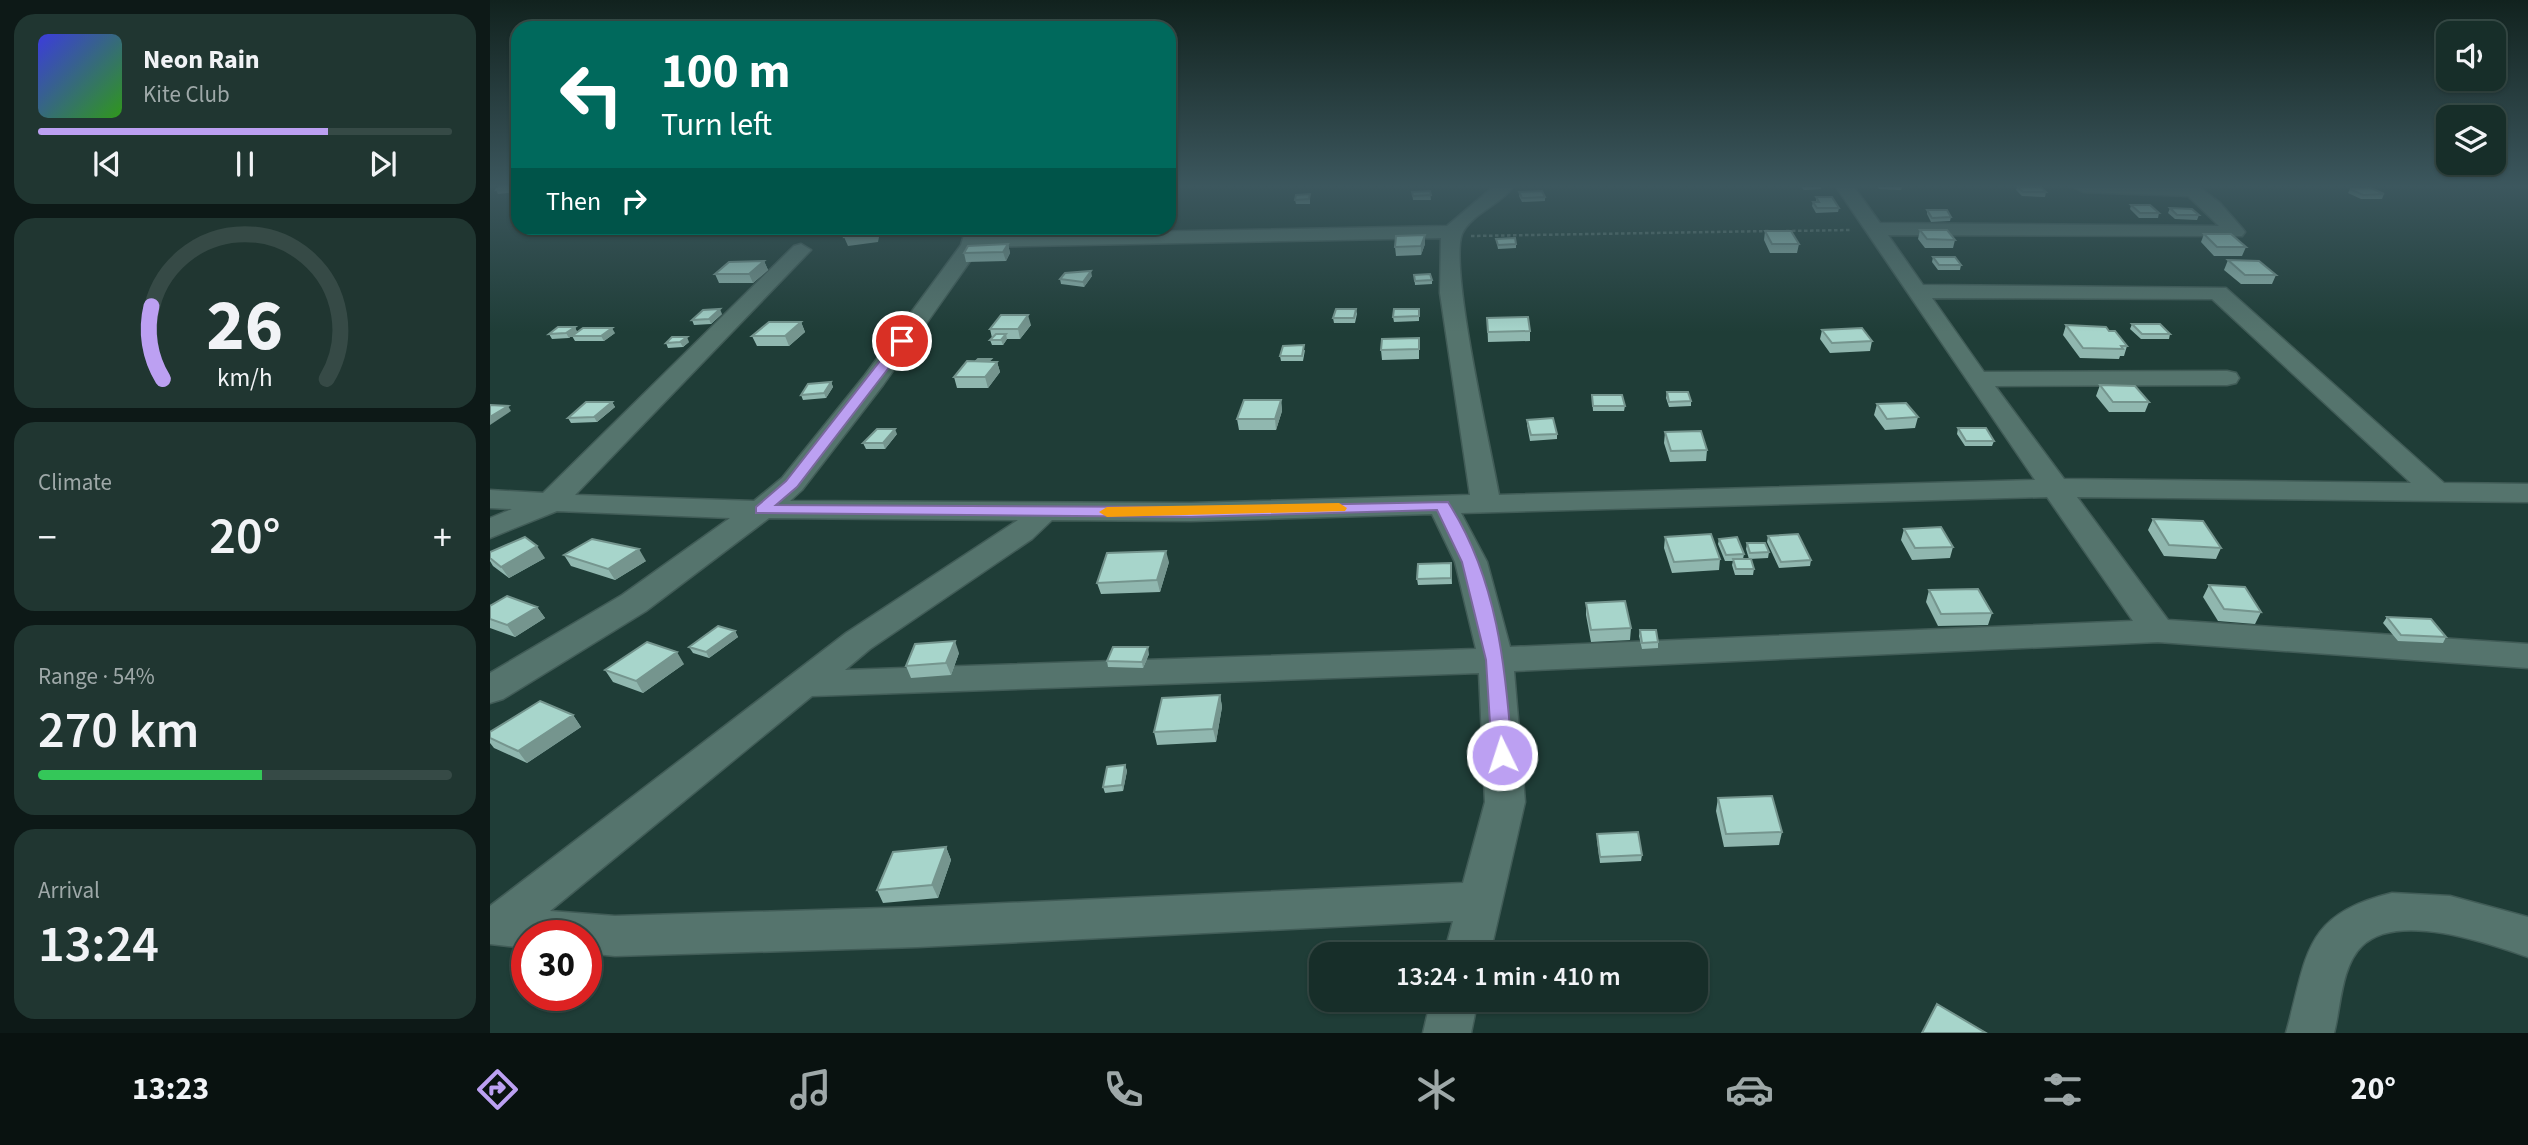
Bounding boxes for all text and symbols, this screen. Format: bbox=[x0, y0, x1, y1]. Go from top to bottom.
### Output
map controls bbox=[2436, 21, 2506, 175]
button: sound bbox=[2436, 21, 2506, 91]
text: 100 m bbox=[661, 37, 790, 107]
text: Neon Rain bbox=[143, 41, 260, 78]
icon: left bbox=[546, 49, 637, 140]
text: Kite Club bbox=[143, 78, 230, 111]
text: Turn left bbox=[661, 102, 772, 148]
button: layers bbox=[2436, 105, 2506, 175]
icon: previous bbox=[88, 145, 126, 183]
icon: pause bbox=[226, 145, 264, 183]
icon: next bbox=[364, 145, 402, 183]
icon: right bbox=[615, 182, 653, 220]
text: Then bbox=[546, 183, 601, 220]
text: 26 bbox=[207, 274, 283, 378]
pin bbox=[872, 311, 932, 371]
icon: arrive bbox=[883, 322, 921, 360]
text: km/h bbox=[217, 359, 273, 395]
text: Climate bbox=[38, 466, 112, 499]
text: 20° bbox=[209, 500, 281, 574]
text: − bbox=[38, 511, 57, 565]
text: + bbox=[433, 511, 452, 565]
text: Range · 54% bbox=[38, 660, 155, 693]
text: 270 km bbox=[38, 694, 199, 768]
position arrow bbox=[1465, 718, 1539, 792]
text: Arrival bbox=[38, 874, 100, 907]
text: 13:24 bbox=[38, 908, 159, 982]
speed limit sign: 30 bbox=[511, 920, 602, 1011]
text: 13:24 · 1 min · 410 m bbox=[1396, 958, 1621, 995]
icon: directions bbox=[473, 1065, 522, 1114]
icon: music bbox=[786, 1065, 835, 1114]
icon: phone bbox=[1099, 1065, 1148, 1114]
icon: climate bbox=[1412, 1065, 1461, 1114]
icon: car bbox=[1725, 1065, 1774, 1114]
icon: filters bbox=[2038, 1065, 2087, 1114]
text: 13:23 bbox=[132, 1066, 209, 1112]
text: 20° bbox=[2350, 1066, 2396, 1112]

